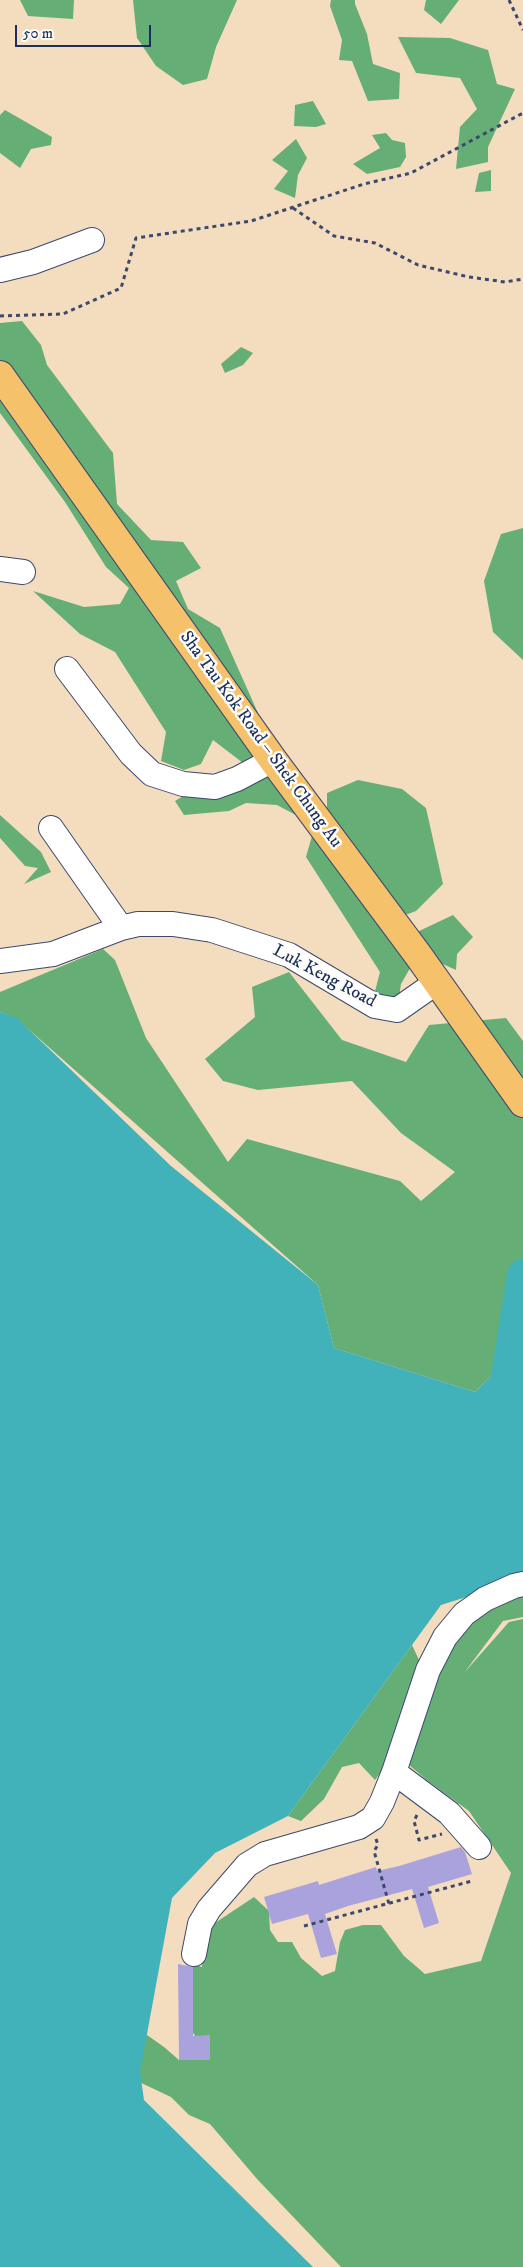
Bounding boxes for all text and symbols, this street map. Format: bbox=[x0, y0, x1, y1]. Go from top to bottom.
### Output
scale bar bbox=[18, 15, 154, 47]
text: 50 m bbox=[23, 24, 53, 43]
street label: Sha Tau Kok Road – Shek Chung Au bbox=[174, 628, 346, 852]
street label: Luk Keng Road bbox=[269, 941, 379, 1013]

